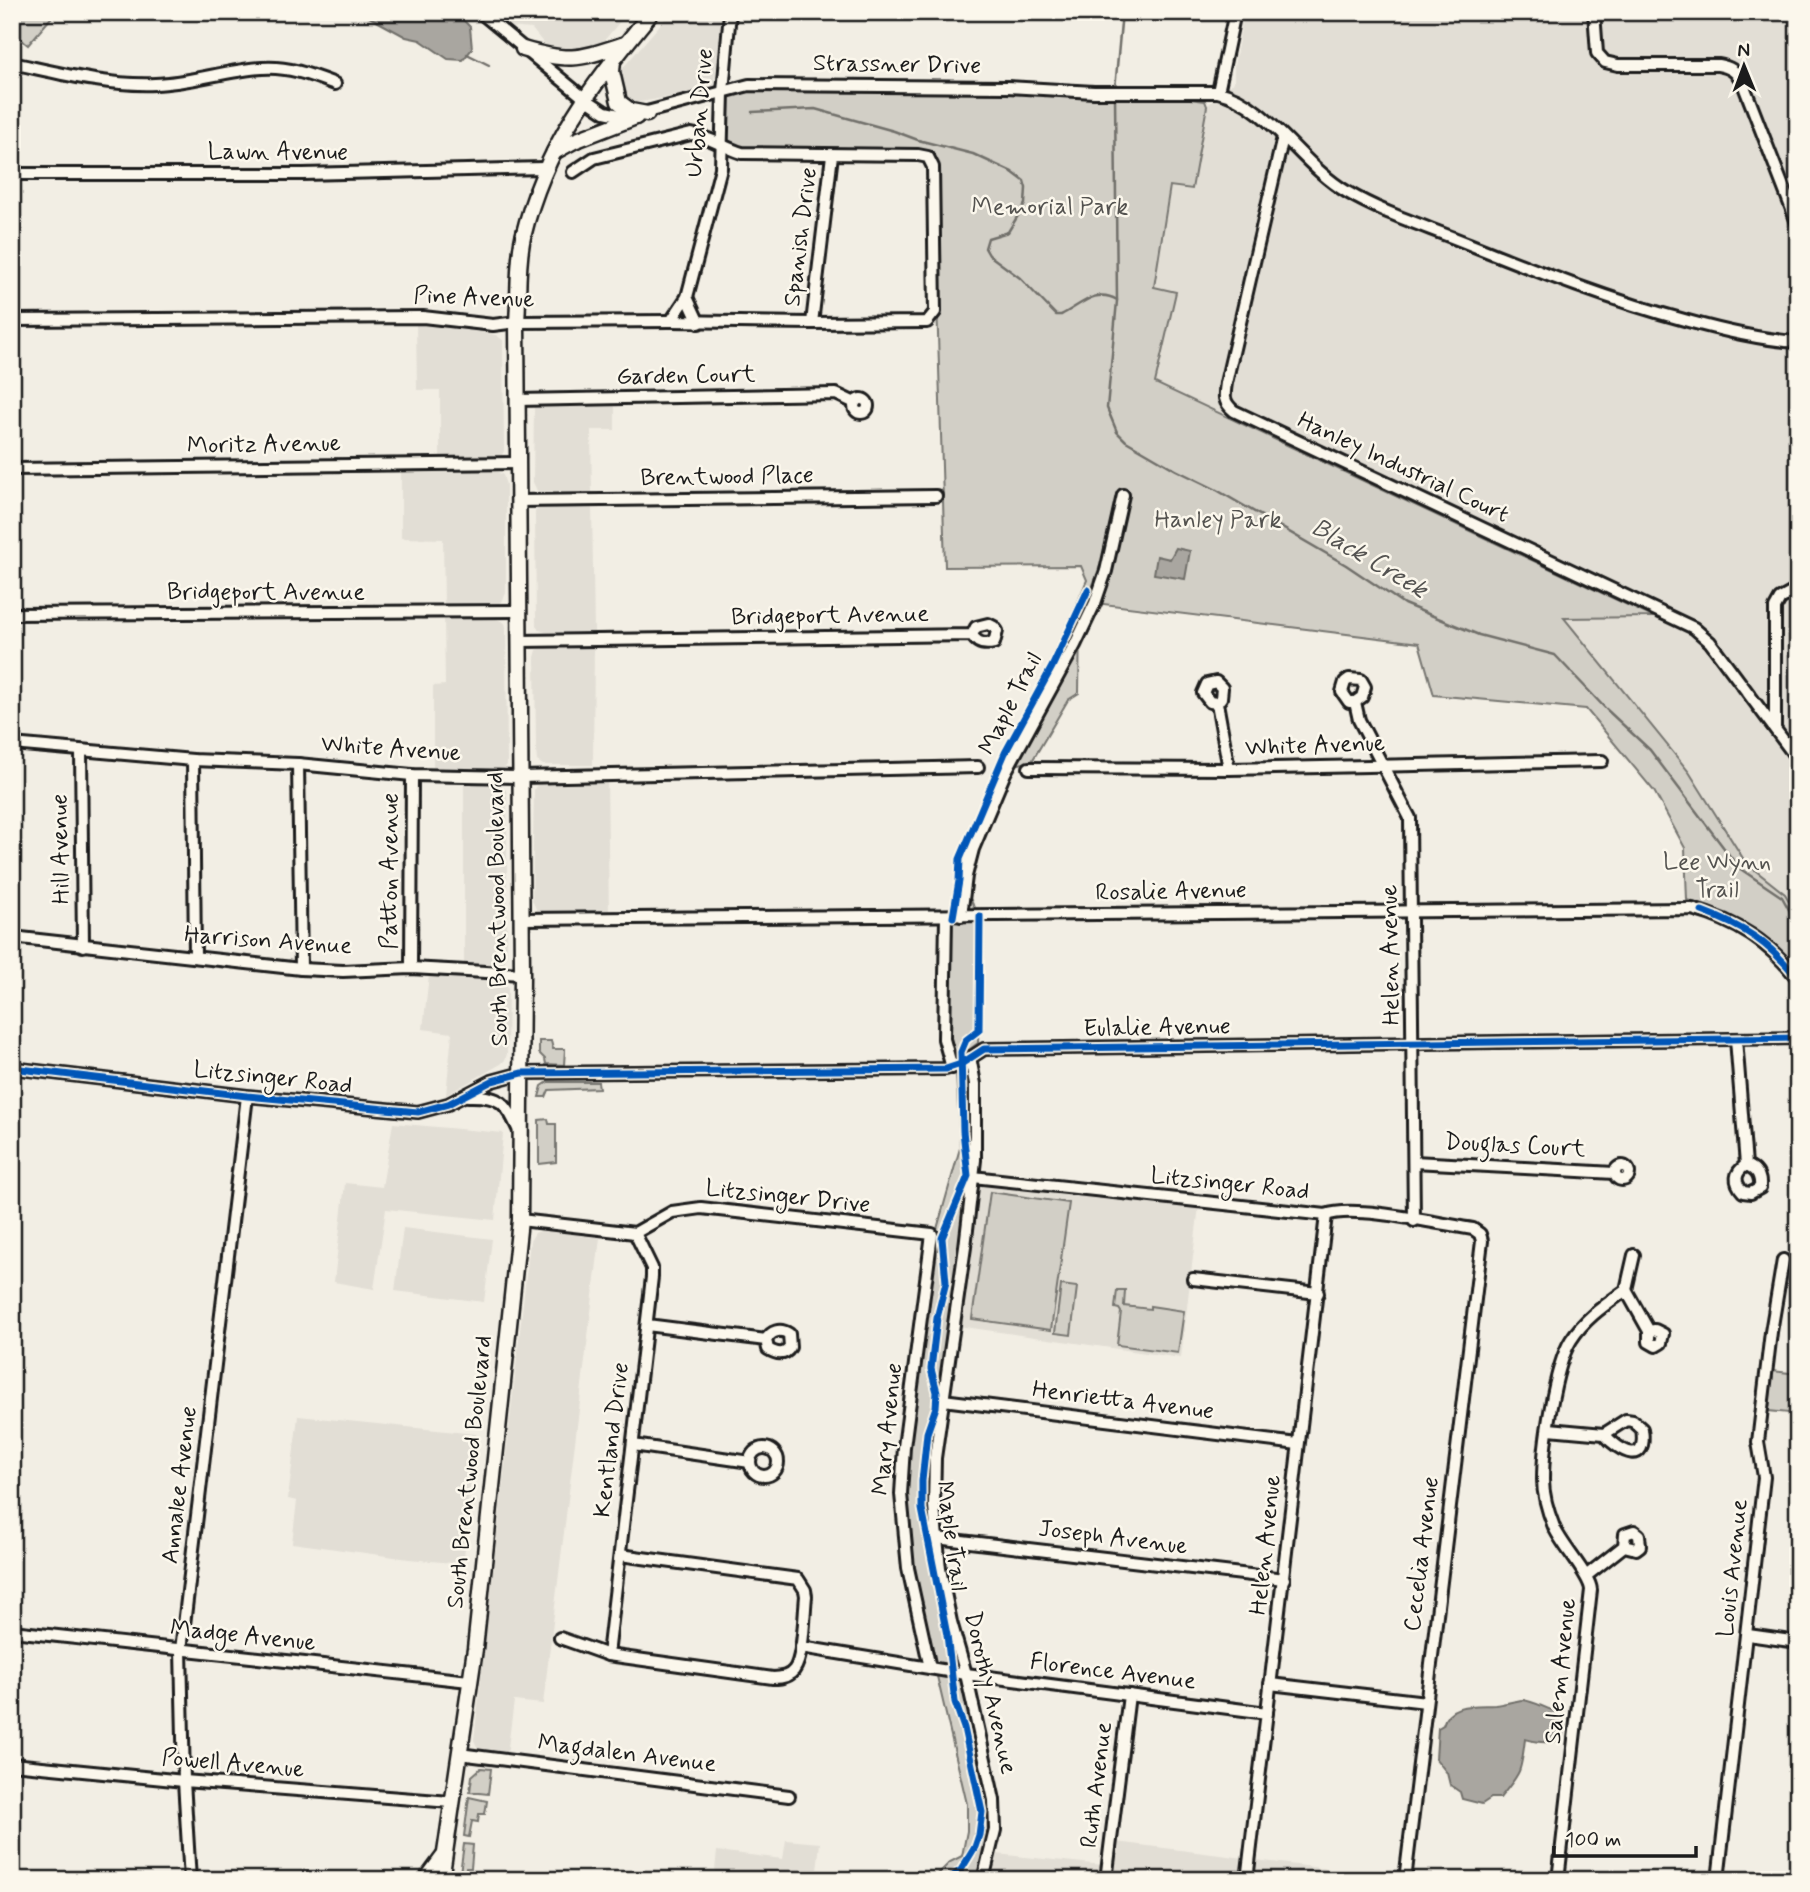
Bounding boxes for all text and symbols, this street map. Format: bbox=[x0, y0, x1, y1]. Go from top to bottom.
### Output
north arrow bbox=[1708, 32, 1778, 102]
text: N bbox=[1737, 38, 1750, 63]
street label: Urban Drive bbox=[679, 47, 721, 179]
street label: Strassner Drive bbox=[813, 48, 981, 82]
street label: Lawn Avenue bbox=[208, 137, 348, 168]
street label: Spanish Drive bbox=[777, 166, 825, 308]
park label: Memorial Park bbox=[972, 192, 1128, 223]
street label: Pine Avenue bbox=[413, 280, 535, 316]
street label: Garden Court bbox=[616, 359, 756, 393]
street label: Hanley Industrial Court bbox=[1292, 405, 1514, 531]
street label: Moritz Avenue bbox=[187, 428, 341, 462]
street label: Brentwood Place bbox=[640, 460, 814, 494]
park label: Hanley Park bbox=[1154, 505, 1282, 536]
water label: Black Creek bbox=[1305, 511, 1435, 608]
street label: Bridgeport Avenue bbox=[167, 577, 365, 608]
street label: Bridgeport Avenue bbox=[731, 599, 929, 633]
street label: Maple Trail bbox=[972, 648, 1050, 760]
street label: White Avenue bbox=[1244, 728, 1386, 764]
street label: White Avenue bbox=[320, 729, 462, 769]
street label: South Brentwood Boulevard bbox=[480, 771, 516, 1047]
street label: Hill Avenue bbox=[45, 793, 77, 905]
street label: Patton Avenue bbox=[375, 793, 406, 949]
park label: Lee Wynn Trail bbox=[1663, 847, 1771, 906]
street label: Rosalie Avenue bbox=[1095, 875, 1247, 909]
street label: Helen Avenue bbox=[1374, 884, 1408, 1026]
street label: Harrison Avenue bbox=[183, 920, 353, 962]
street label: Eulalie Avenue bbox=[1083, 1011, 1231, 1045]
street label: Litzsinger Road bbox=[192, 1054, 354, 1104]
street label: Douglas Court bbox=[1443, 1127, 1586, 1168]
street label: Litzsinger Road bbox=[1149, 1160, 1311, 1210]
street label: Litzsinger Drive bbox=[704, 1173, 872, 1223]
street label: South Brentwood Boulevard bbox=[440, 1334, 500, 1610]
street label: Kentland Drive bbox=[587, 1361, 637, 1519]
street label: Mary Avenue bbox=[866, 1361, 910, 1497]
street label: Henrietta Avenue bbox=[1030, 1374, 1216, 1428]
street label: Annalee Avenue bbox=[155, 1404, 205, 1566]
street label: Helen Avenue bbox=[1243, 1473, 1289, 1617]
street label: Cecelia Avenue bbox=[1397, 1475, 1447, 1633]
street label: Maple Trail bbox=[928, 1479, 974, 1593]
street label: Louis Avenue bbox=[1710, 1497, 1756, 1639]
street label: Joseph Avenue bbox=[1037, 1513, 1189, 1563]
street label: Salem Avenue bbox=[1538, 1596, 1584, 1746]
street label: Dorothy Avenue bbox=[956, 1609, 1024, 1778]
street label: Madge Avenue bbox=[168, 1613, 317, 1661]
street label: Florence Avenue bbox=[1028, 1646, 1198, 1698]
street label: Ruth Avenue bbox=[1074, 1720, 1120, 1850]
street label: Magdalen Avenue bbox=[536, 1728, 718, 1783]
street label: Powell Avenue bbox=[160, 1742, 306, 1786]
scale bar bbox=[1554, 1815, 1696, 1859]
text: 100 m bbox=[1565, 1826, 1621, 1854]

